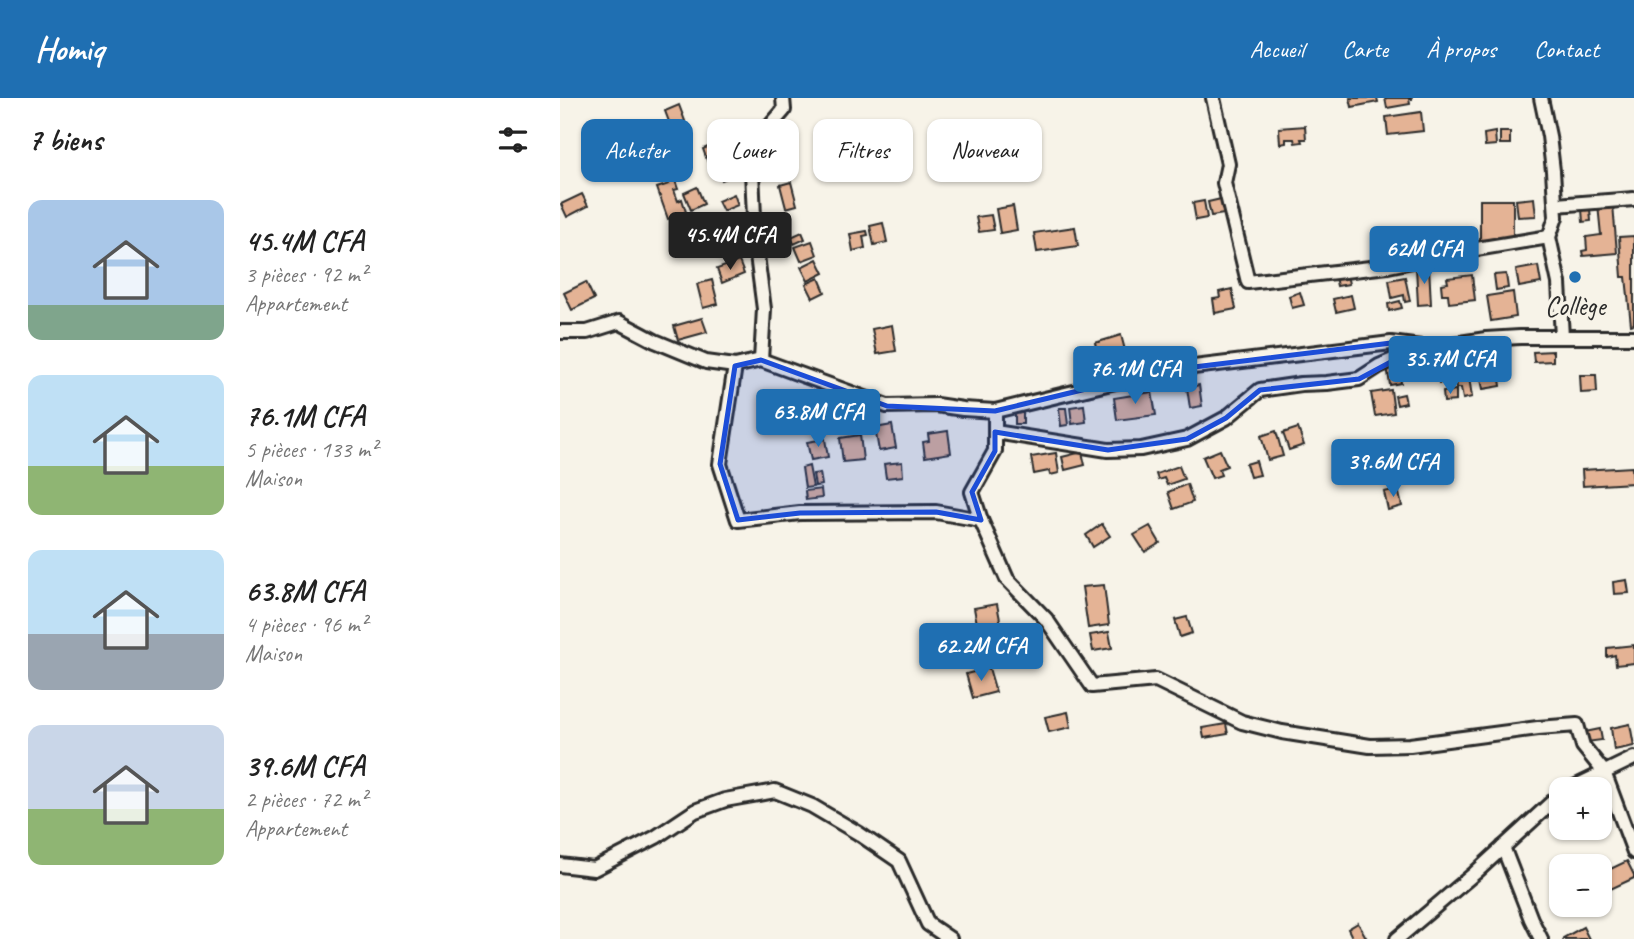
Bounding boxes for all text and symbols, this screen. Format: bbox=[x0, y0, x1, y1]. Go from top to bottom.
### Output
text: Homiq bbox=[35, 28, 104, 70]
text: Accueil bbox=[1250, 34, 1304, 64]
text: Carte bbox=[1342, 34, 1388, 64]
text: À propos bbox=[1426, 34, 1496, 64]
text: Contact bbox=[1534, 34, 1599, 64]
chip: Acheter bbox=[581, 119, 693, 182]
chip: Louer bbox=[707, 119, 799, 182]
chip: Filtres bbox=[813, 119, 913, 182]
chip: Nouveau bbox=[927, 119, 1042, 182]
text: 7 biens bbox=[28, 121, 102, 159]
icon: filters bbox=[494, 121, 532, 159]
pin: 45.4M CFA bbox=[650, 212, 810, 272]
text: 45.4M CFA bbox=[685, 220, 775, 249]
text: 45.4M CFA bbox=[245, 222, 364, 260]
pin: 62M CFA bbox=[1359, 226, 1489, 286]
icon: home bbox=[84, 228, 168, 312]
text: 62M CFA bbox=[1386, 234, 1462, 263]
text: 3 pièces · 92 m² bbox=[245, 260, 367, 289]
marker: Collège bbox=[1567, 269, 1583, 285]
place label: Collège bbox=[1545, 288, 1607, 323]
text: Appartement bbox=[245, 289, 347, 318]
pin: 35.7M CFA bbox=[1370, 336, 1530, 396]
text: 35.7M CFA bbox=[1405, 344, 1495, 373]
pin: 76.1M CFA bbox=[1055, 346, 1215, 406]
text: 76.1M CFA bbox=[1089, 354, 1181, 383]
pin: 63.8M CFA bbox=[738, 390, 898, 449]
text: 76.1M CFA bbox=[245, 397, 365, 435]
text: 63.8M CFA bbox=[772, 397, 864, 426]
icon: home bbox=[84, 403, 168, 487]
text: 5 pièces · 133 m² bbox=[245, 435, 377, 464]
pin: 39.6M CFA bbox=[1313, 440, 1473, 499]
text: 39.6M CFA bbox=[1347, 447, 1439, 476]
text: Maison bbox=[245, 464, 302, 493]
text: 63.8M CFA bbox=[245, 572, 365, 610]
icon: home bbox=[84, 578, 168, 662]
text: 4 pièces · 96 m² bbox=[245, 610, 367, 639]
pin: 62.2M CFA bbox=[901, 624, 1061, 683]
text: 62.2M CFA bbox=[935, 631, 1027, 660]
text: Maison bbox=[245, 639, 302, 668]
text: 39.6M CFA bbox=[245, 747, 364, 785]
icon: home bbox=[84, 753, 168, 837]
map controls bbox=[1549, 777, 1612, 917]
button: + bbox=[1549, 777, 1612, 840]
text: 2 pièces · 72 m² bbox=[245, 785, 367, 814]
text: Appartement bbox=[245, 814, 347, 843]
button: − bbox=[1549, 854, 1612, 917]

